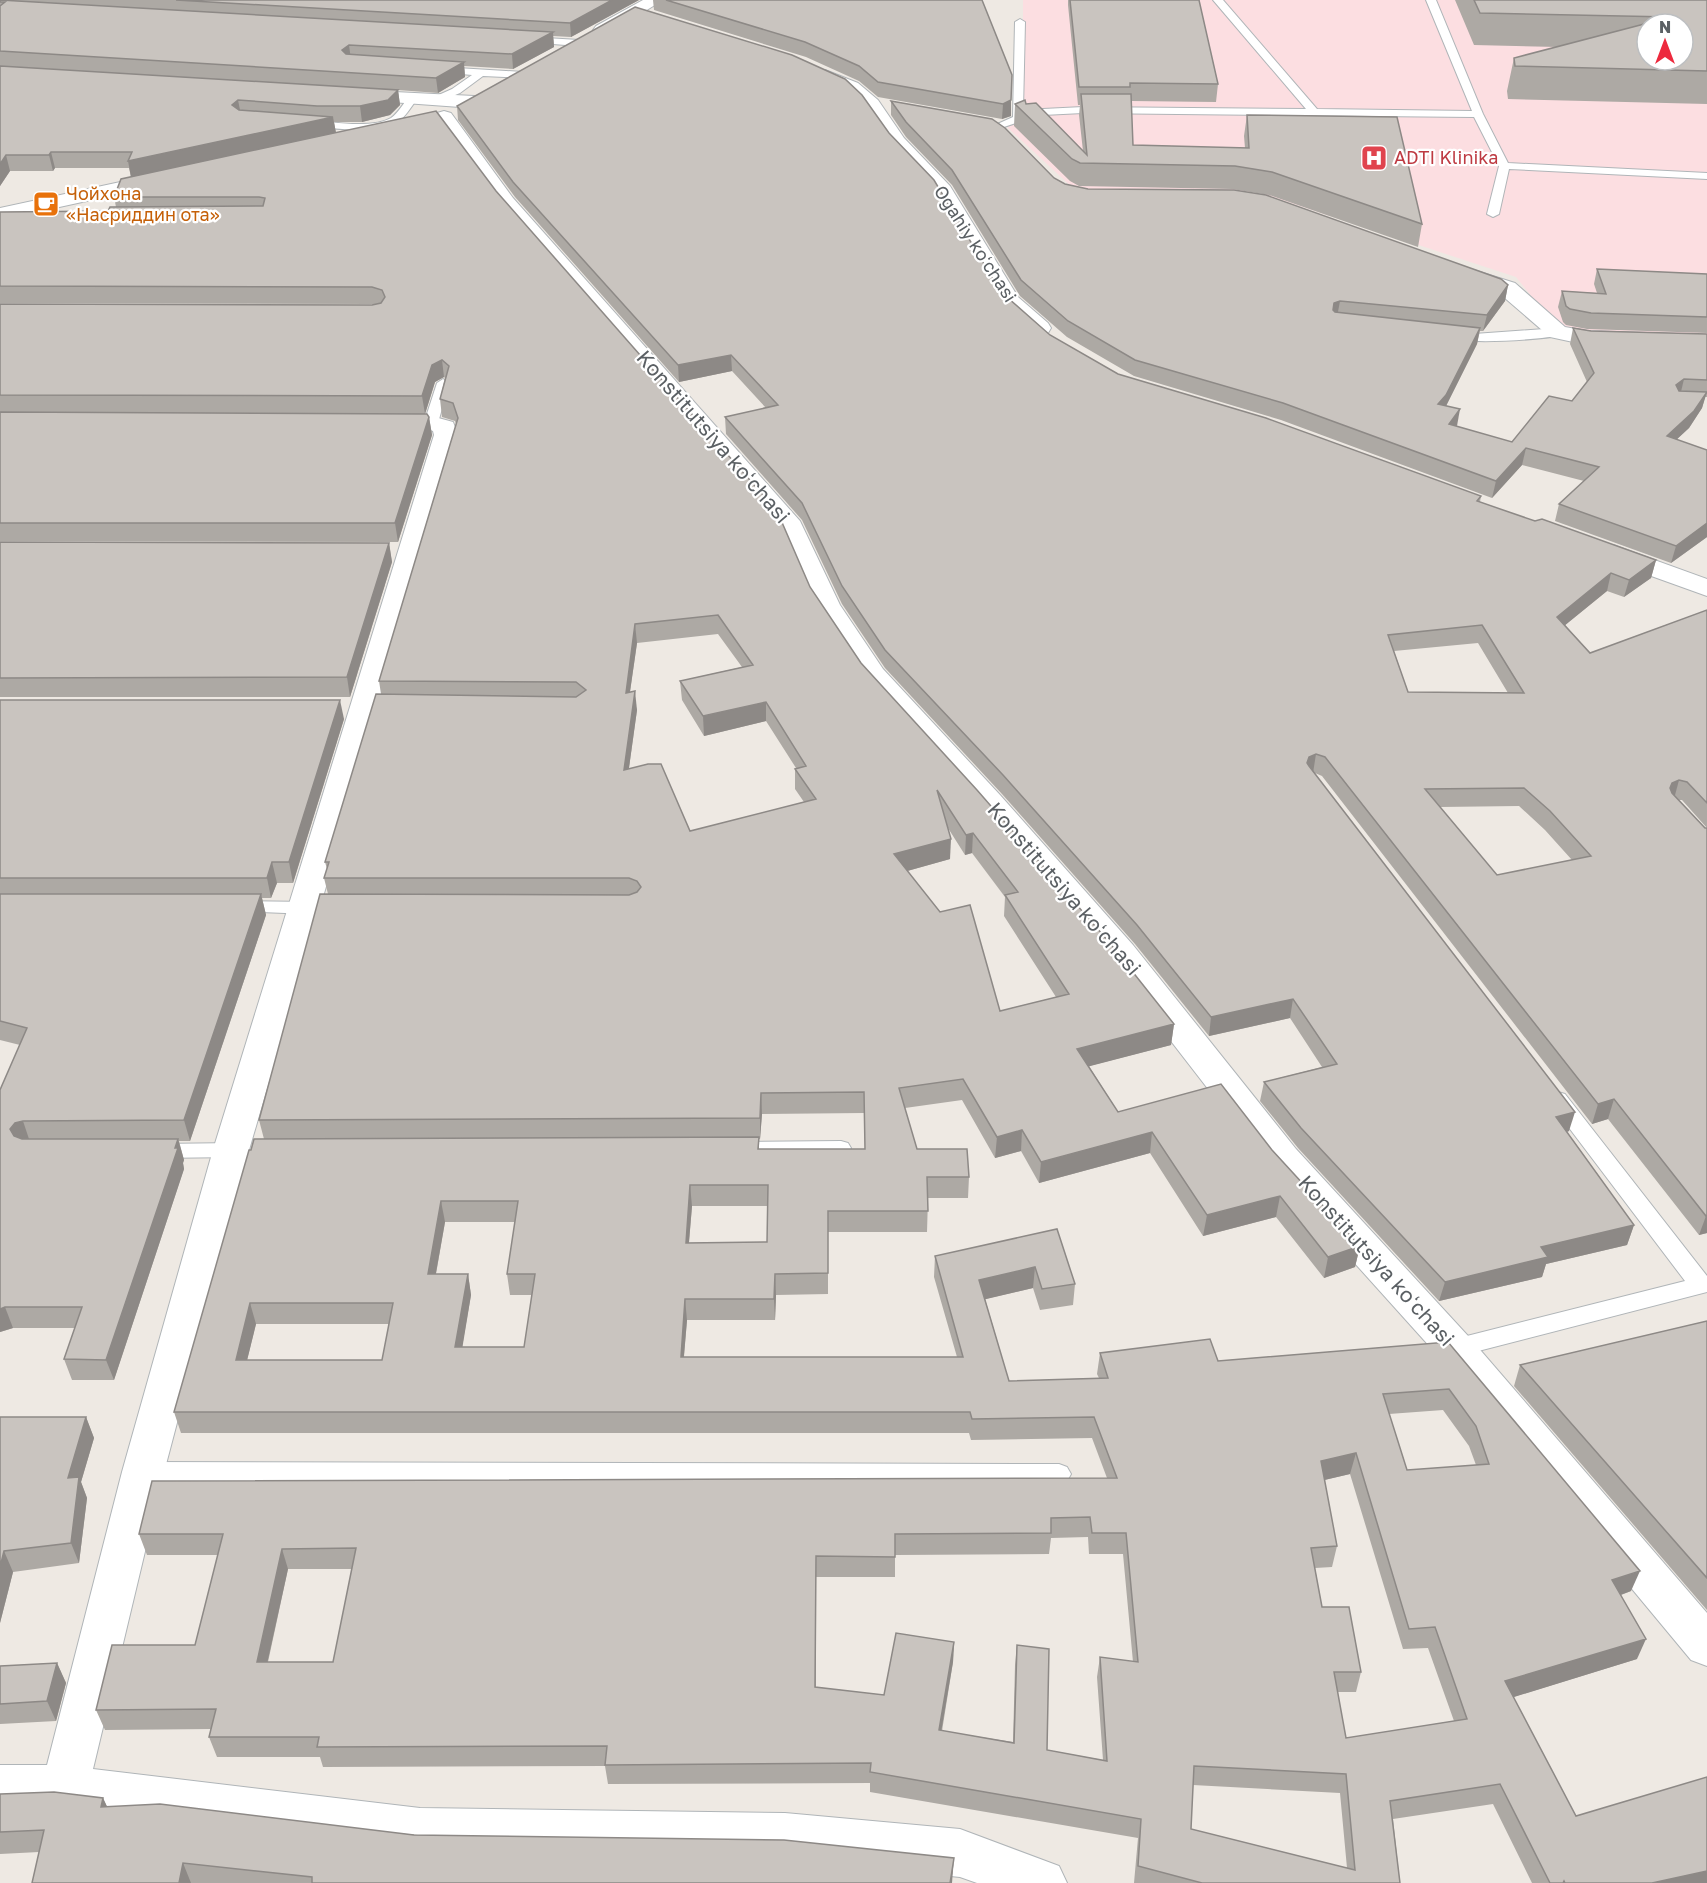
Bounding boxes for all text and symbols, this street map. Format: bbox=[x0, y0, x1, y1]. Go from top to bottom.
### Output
north arrow bbox=[1635, 12, 1695, 72]
text: N bbox=[1659, 17, 1671, 37]
hospital icon: ADTI Klinika bbox=[1359, 143, 1389, 173]
place label: ADTI Klinika bbox=[1394, 146, 1499, 168]
street label: Ogahiy koʻchasi bbox=[930, 181, 1022, 306]
place label: Чойхона «Насриддин ота» bbox=[66, 182, 220, 225]
cafe icon: Чойхона «Насриддин ота» bbox=[31, 189, 61, 219]
street label: Konstitutsiya koʻchasi bbox=[631, 344, 796, 528]
street label: Konstitutsiya koʻchasi bbox=[982, 796, 1147, 980]
street label: Konstitutsiya koʻchasi bbox=[1293, 1170, 1460, 1351]

